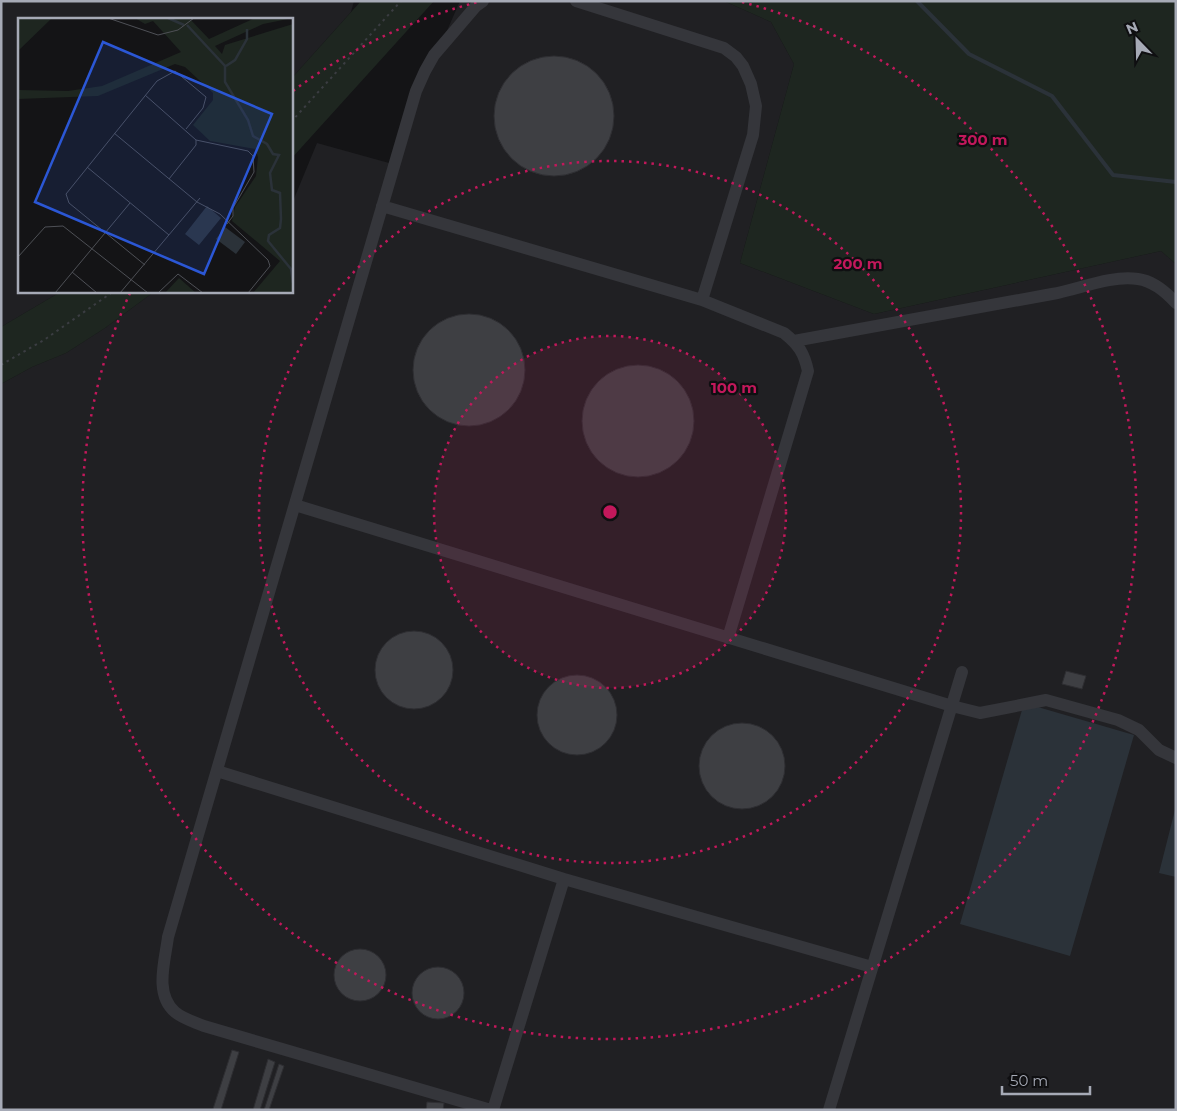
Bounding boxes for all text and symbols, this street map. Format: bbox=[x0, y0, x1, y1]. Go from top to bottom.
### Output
north arrow bbox=[1112, 15, 1162, 65]
inset map bbox=[18, 18, 292, 292]
text: N bbox=[1123, 18, 1141, 39]
text: 300 m bbox=[957, 130, 1008, 149]
text: 200 m bbox=[833, 254, 883, 273]
text: 100 m bbox=[711, 378, 757, 397]
centre of rings bbox=[601, 503, 619, 521]
scale bar bbox=[1002, 1064, 1090, 1096]
text: 50 m bbox=[1010, 1071, 1048, 1090]

